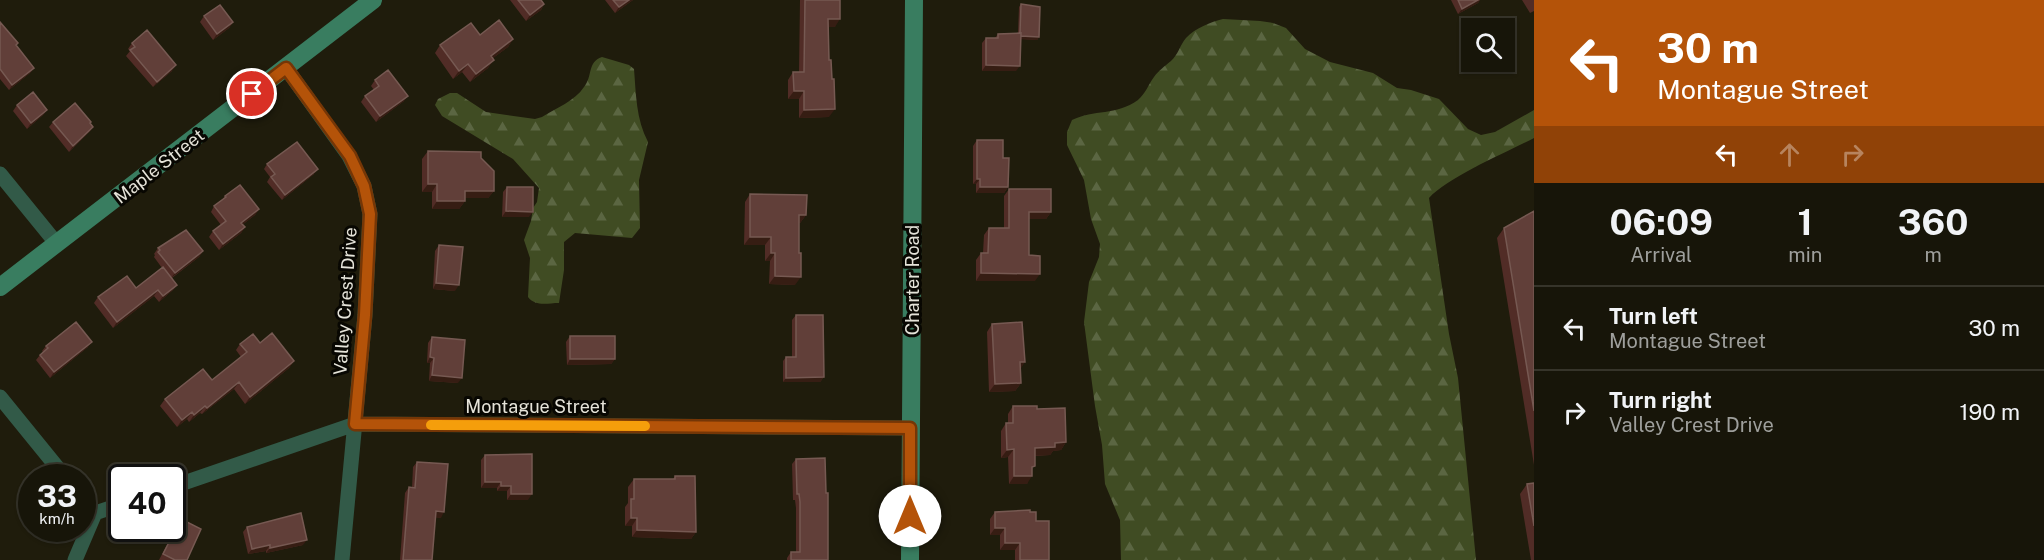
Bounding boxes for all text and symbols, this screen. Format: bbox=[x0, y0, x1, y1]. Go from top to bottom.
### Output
map controls bbox=[1461, 18, 1515, 72]
button: search bbox=[1461, 18, 1515, 72]
text: 30 m bbox=[1657, 23, 1759, 72]
icon: left bbox=[1558, 24, 1636, 102]
pin bbox=[226, 68, 277, 119]
text: Montague Street bbox=[1657, 73, 1869, 105]
icon: arrive bbox=[235, 77, 268, 110]
street label: Maple Street bbox=[110, 124, 208, 208]
icon: left bbox=[1710, 138, 1743, 171]
icon: ahead bbox=[1773, 138, 1806, 171]
icon: right bbox=[1836, 138, 1869, 171]
text: 06:09 bbox=[1609, 201, 1713, 243]
text: 1 bbox=[1798, 201, 1813, 243]
text: 360 bbox=[1898, 201, 1968, 243]
street label: Charter Road bbox=[902, 225, 923, 335]
street label: Valley Crest Drive bbox=[329, 226, 361, 376]
text: Arrival bbox=[1630, 243, 1692, 267]
text: min bbox=[1788, 243, 1822, 267]
text: m bbox=[1924, 243, 1942, 267]
text: Turn left bbox=[1609, 303, 1698, 329]
icon: left bbox=[1558, 312, 1591, 345]
text: 30 m bbox=[1968, 315, 2020, 341]
text: Montague Street bbox=[1609, 329, 1766, 353]
text: Turn right bbox=[1609, 387, 1712, 413]
street label: Montague Street bbox=[465, 396, 607, 417]
icon: right bbox=[1558, 396, 1591, 429]
text: 190 m bbox=[1960, 399, 2020, 425]
text: Valley Crest Drive bbox=[1609, 413, 1774, 437]
speed limit sign: 40 bbox=[108, 464, 186, 542]
text: 33 bbox=[37, 478, 77, 514]
position arrow bbox=[878, 484, 942, 548]
text: km/h bbox=[39, 510, 75, 527]

